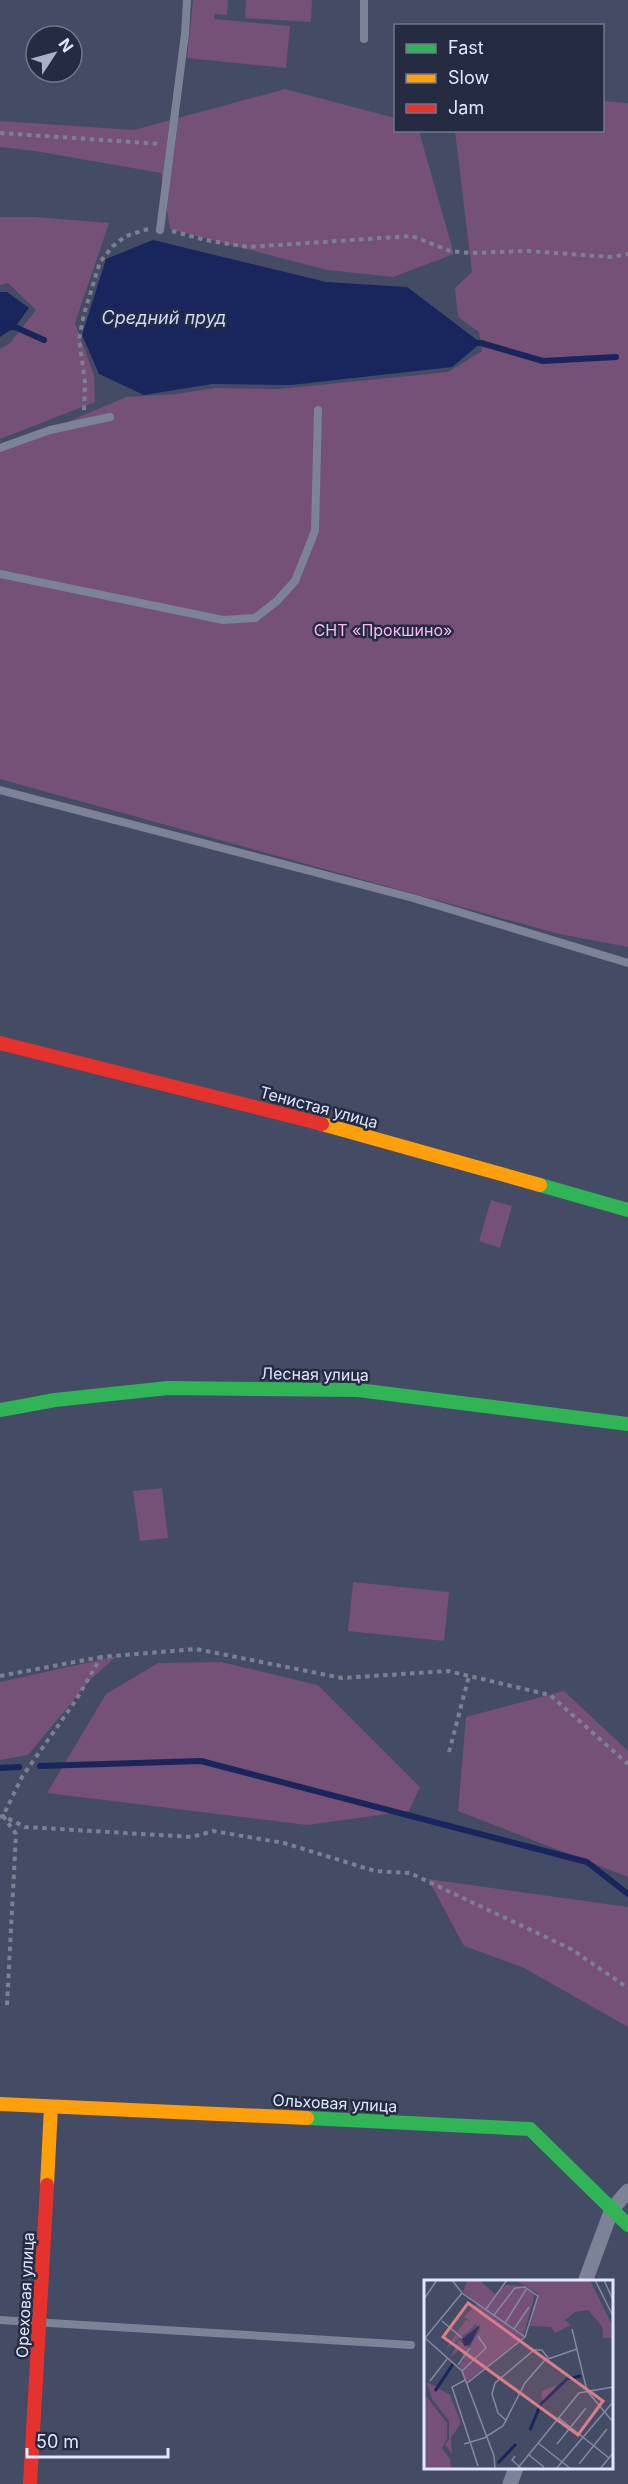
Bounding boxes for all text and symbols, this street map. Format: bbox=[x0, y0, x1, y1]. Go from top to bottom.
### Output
north arrow bbox=[24, 24, 84, 84]
legend bbox=[394, 24, 604, 132]
text: N bbox=[54, 34, 78, 56]
text: Fast bbox=[448, 37, 484, 58]
text: Slow bbox=[448, 67, 489, 88]
text: Jam bbox=[448, 97, 484, 118]
water label: Средний пруд bbox=[102, 307, 226, 328]
park label: СНТ «Прокшино» bbox=[314, 620, 452, 640]
street label: Тенистая улица bbox=[258, 1082, 380, 1132]
street label: Лесная улица bbox=[261, 1363, 369, 1385]
street label: Ольховая улица bbox=[272, 2090, 398, 2116]
street label: Ореховая улица bbox=[12, 2232, 38, 2358]
inset map bbox=[424, 2280, 613, 2469]
scale bar bbox=[27, 2421, 168, 2459]
text: 50 m bbox=[36, 2431, 79, 2452]

